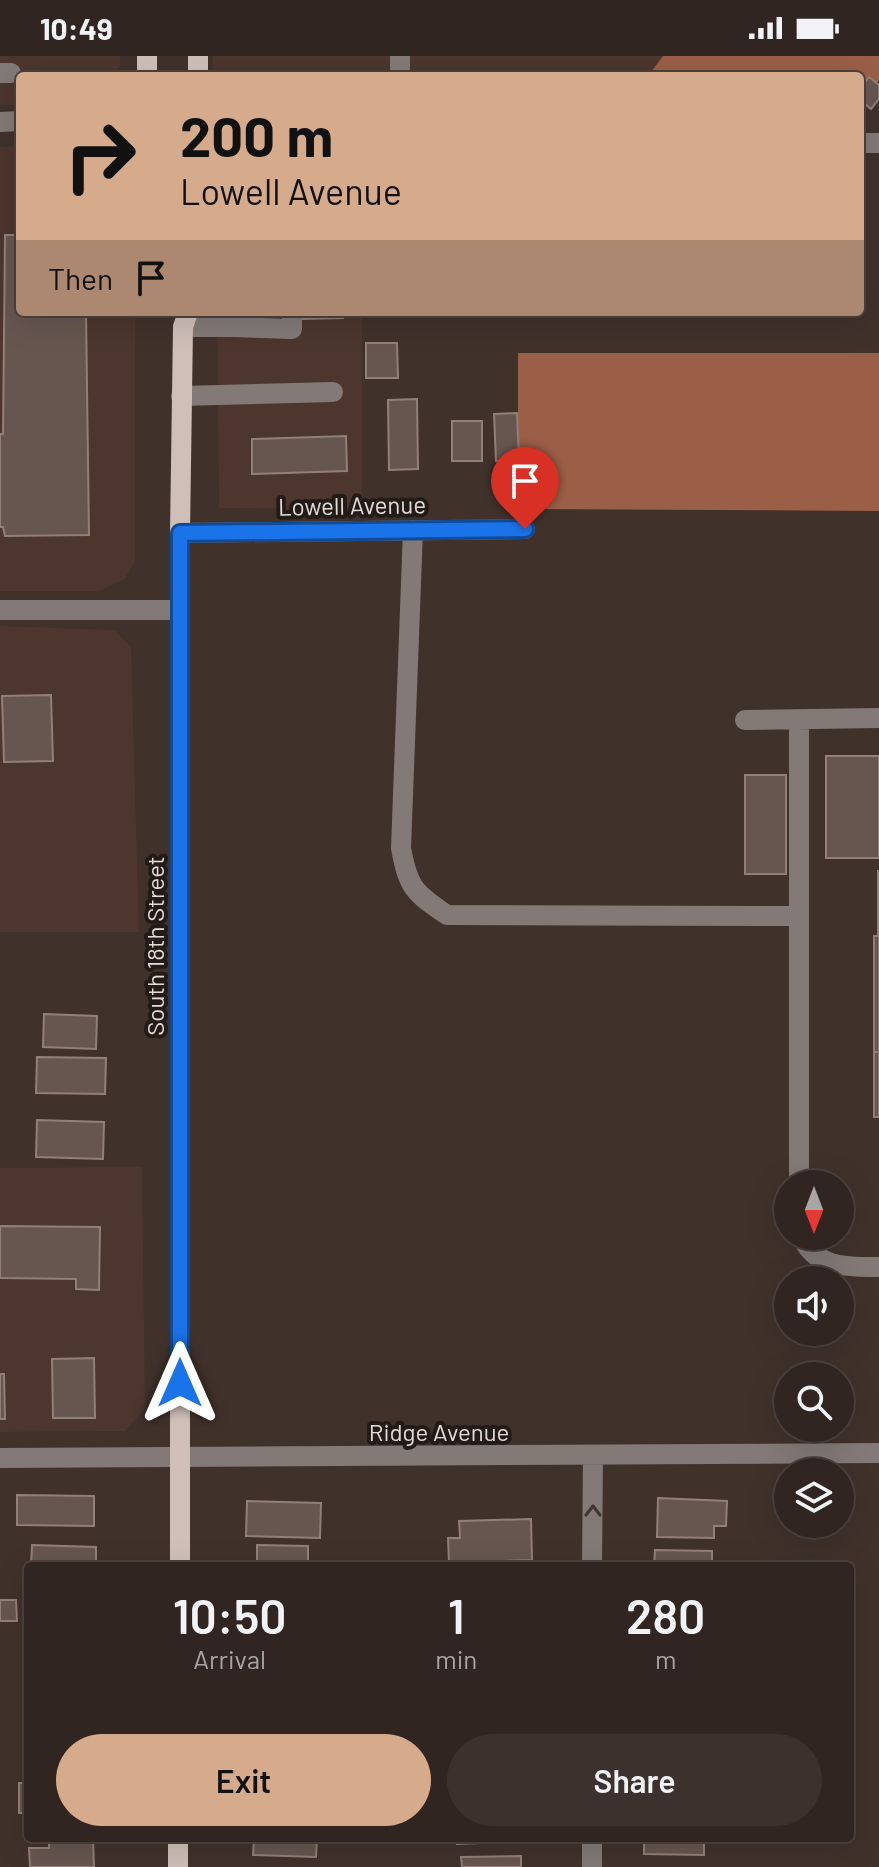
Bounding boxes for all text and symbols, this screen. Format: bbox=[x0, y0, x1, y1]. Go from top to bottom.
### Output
text: 10:49 bbox=[40, 10, 113, 46]
text: 200 m bbox=[180, 101, 333, 168]
icon: right bbox=[48, 104, 152, 208]
text: Lowell Avenue bbox=[180, 169, 402, 212]
icon: arrive bbox=[129, 256, 173, 300]
text: Then bbox=[48, 260, 113, 296]
pin bbox=[491, 447, 559, 529]
icon: arrive bbox=[503, 459, 547, 503]
street label: Lowell Avenue bbox=[278, 489, 426, 521]
street label: South 18th Street bbox=[140, 856, 169, 1036]
north arrow bbox=[774, 1170, 854, 1250]
map controls bbox=[774, 1170, 854, 1538]
button: sound bbox=[774, 1266, 854, 1346]
position arrow bbox=[138, 1341, 222, 1425]
button: search bbox=[774, 1362, 854, 1442]
street label: Ridge Avenue bbox=[369, 1417, 509, 1446]
button: layers bbox=[774, 1458, 854, 1538]
one-way arrow bbox=[584, 1504, 602, 1517]
text: 10:50 bbox=[173, 1586, 287, 1644]
text: 1 bbox=[448, 1586, 465, 1644]
text: 280 bbox=[626, 1586, 705, 1644]
text: Arrival bbox=[193, 1643, 266, 1674]
text: min bbox=[435, 1643, 477, 1674]
text: m bbox=[655, 1643, 676, 1674]
button: Exit bbox=[56, 1734, 431, 1826]
button: Share bbox=[447, 1734, 822, 1826]

